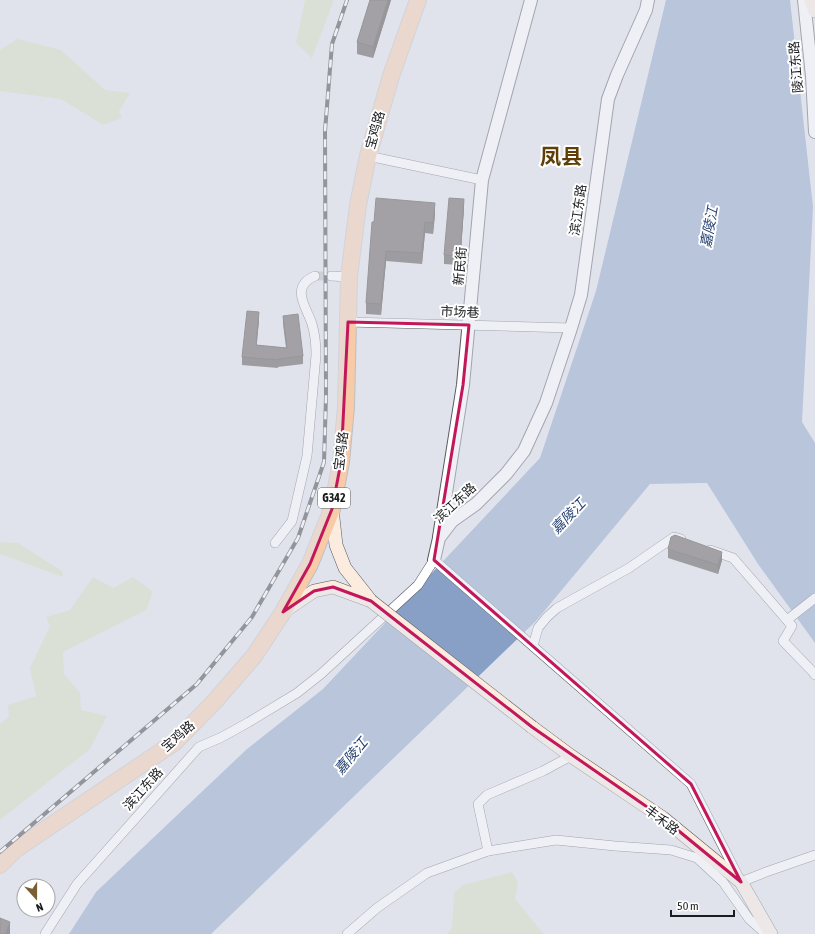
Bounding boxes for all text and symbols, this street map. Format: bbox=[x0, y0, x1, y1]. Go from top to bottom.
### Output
street label: 陵江东路 bbox=[786, 40, 806, 94]
street label: 宝鸡路 bbox=[362, 109, 388, 151]
district label: 凤县 bbox=[540, 144, 582, 168]
street label: 滨江东路 bbox=[567, 183, 589, 237]
water label: 嘉陵江 bbox=[697, 203, 721, 249]
street label: 新民街 bbox=[451, 246, 469, 286]
street label: 市场巷 bbox=[440, 304, 480, 320]
street label: 宝鸡路 bbox=[331, 431, 351, 471]
street label: 滨江东路 bbox=[431, 480, 479, 526]
road number: G342 bbox=[318, 488, 350, 508]
water label: 嘉陵江 bbox=[548, 494, 590, 537]
street label: 宝鸡路 bbox=[158, 718, 198, 754]
water label: 嘉陵江 bbox=[331, 733, 372, 777]
street label: 滨江东路 bbox=[120, 765, 166, 813]
street label: 丰禾路 bbox=[642, 802, 682, 838]
north arrow bbox=[16, 878, 56, 918]
scale bar bbox=[671, 892, 734, 918]
text: 50 m bbox=[677, 899, 699, 913]
text: N bbox=[34, 901, 45, 914]

